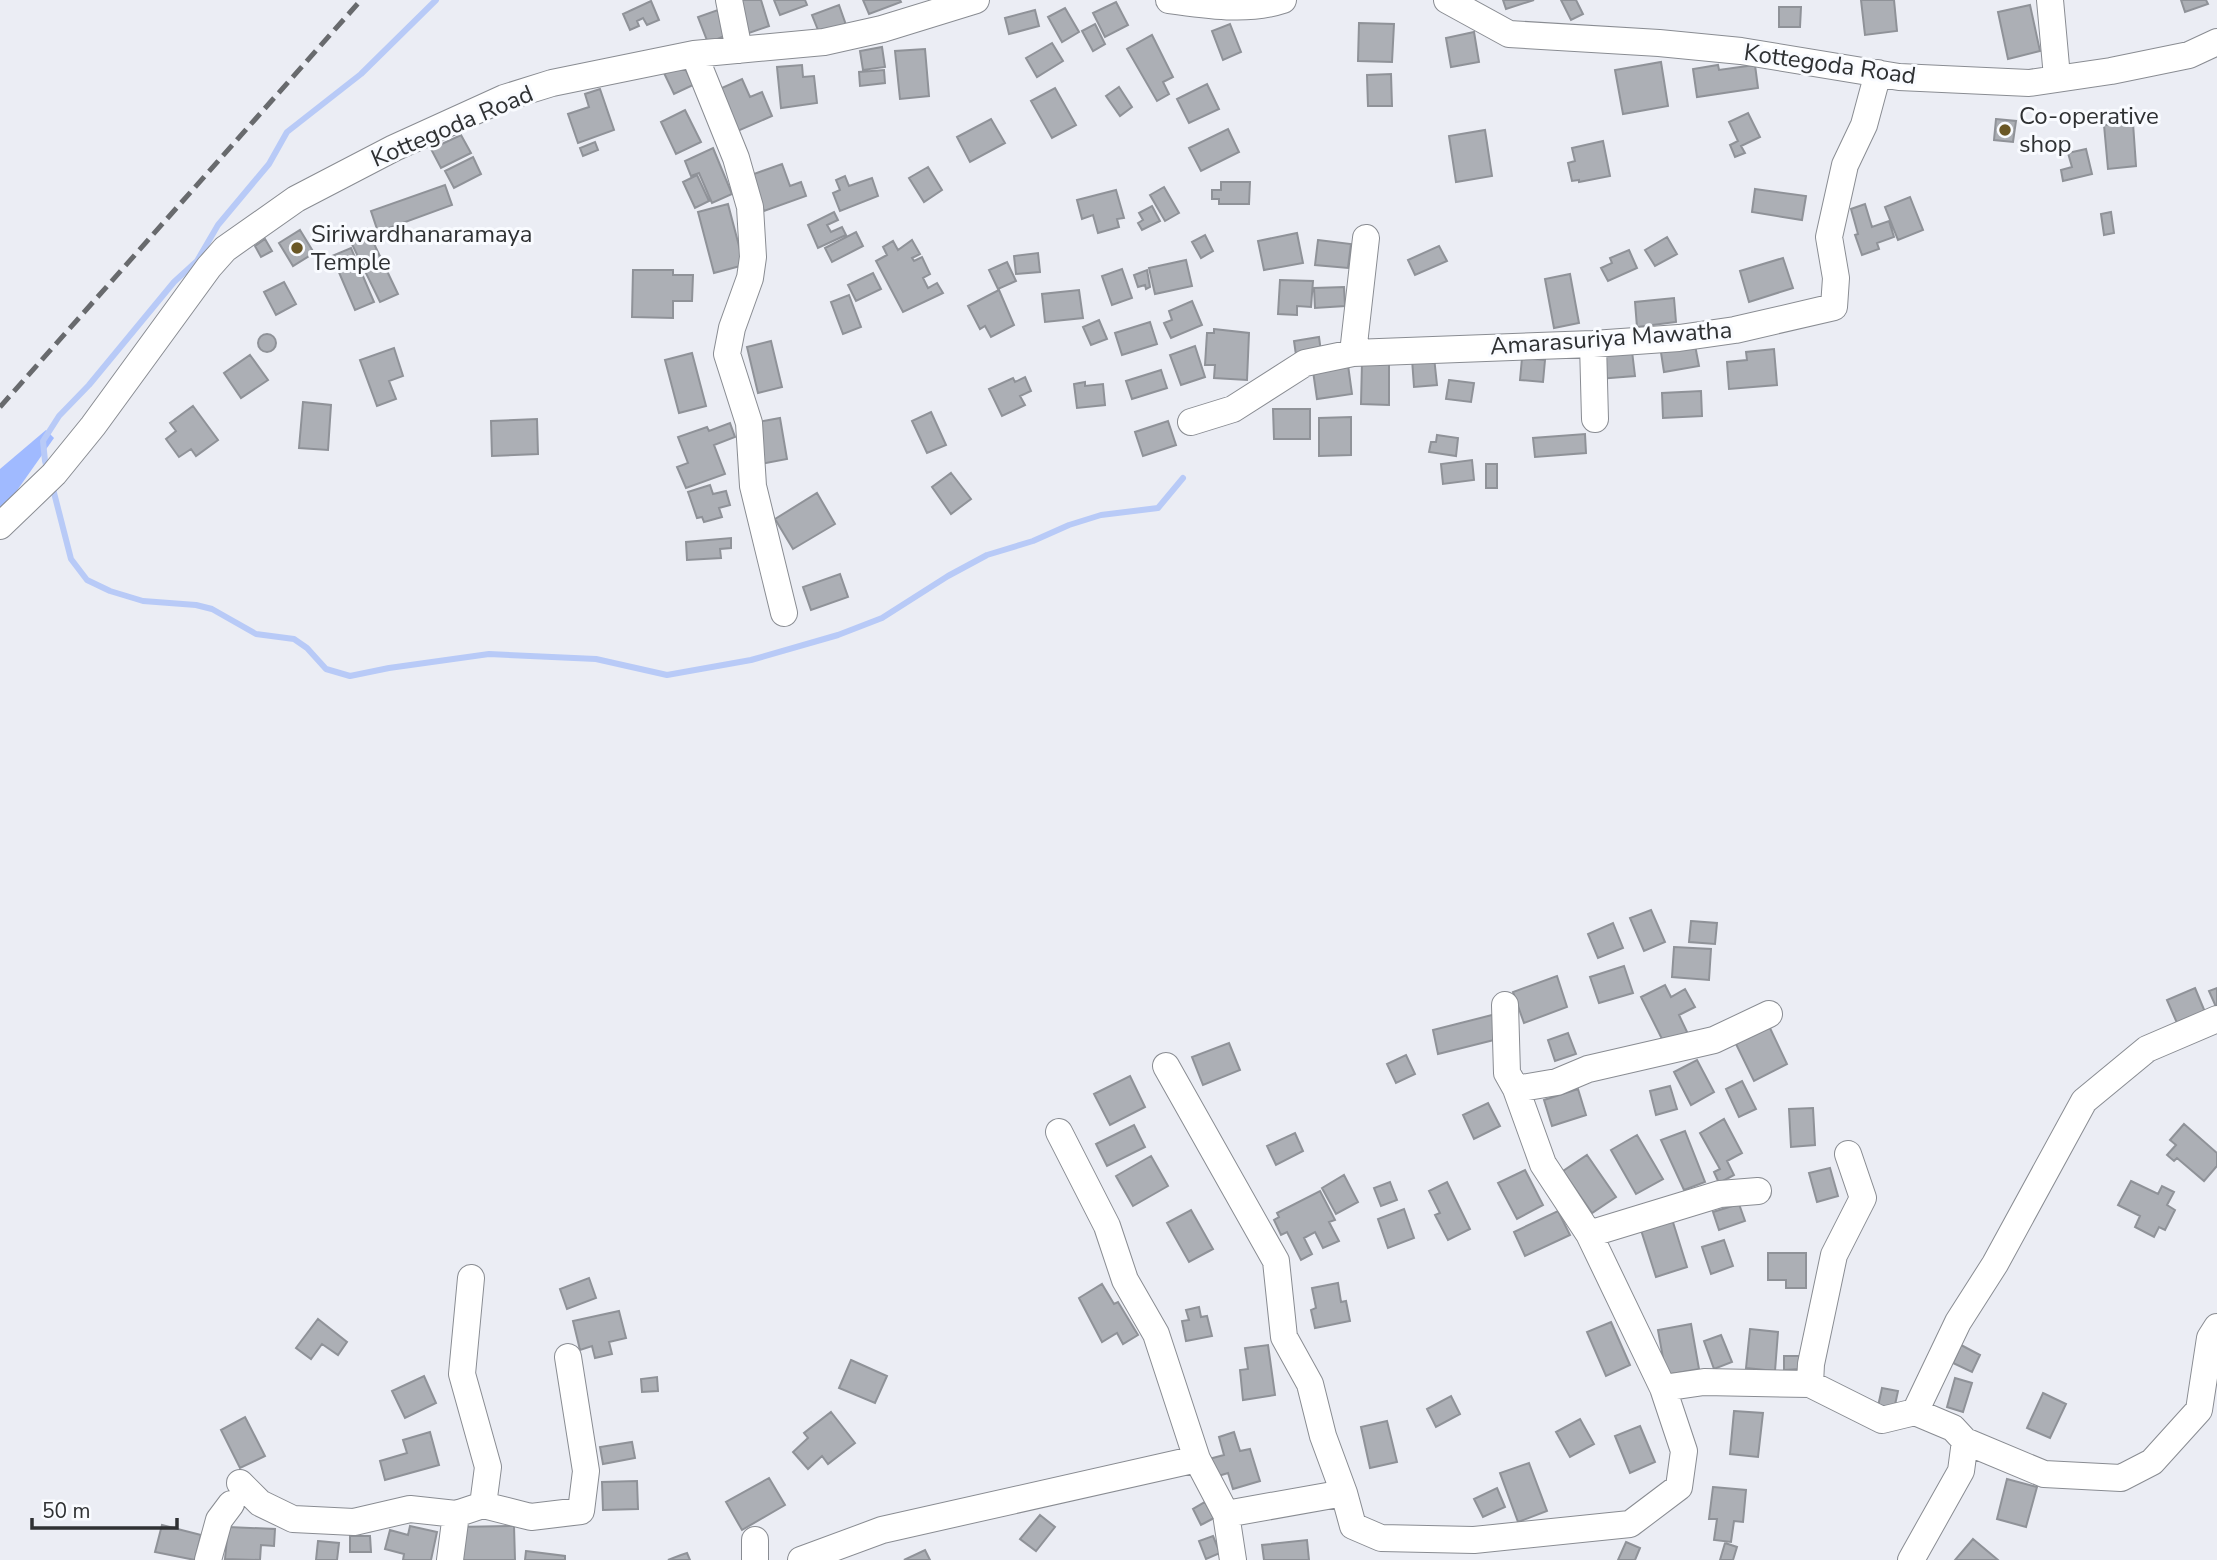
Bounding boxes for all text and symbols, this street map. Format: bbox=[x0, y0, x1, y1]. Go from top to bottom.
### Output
street label: Kottegoda Road bbox=[1742, 36, 1918, 92]
street label: Kottegoda Road bbox=[366, 77, 538, 175]
place label: Co-operative shop bbox=[2019, 100, 2159, 160]
marker: Co-operative shop bbox=[1997, 122, 2013, 138]
place label: Siriwardhanaramaya Temple bbox=[311, 218, 532, 278]
marker: Siriwardhanaramaya Temple bbox=[289, 240, 305, 256]
street label: Amarasuriya Mawatha bbox=[1489, 314, 1733, 362]
scale bar bbox=[32, 1486, 177, 1530]
text: 50 m bbox=[42, 1497, 91, 1525]

